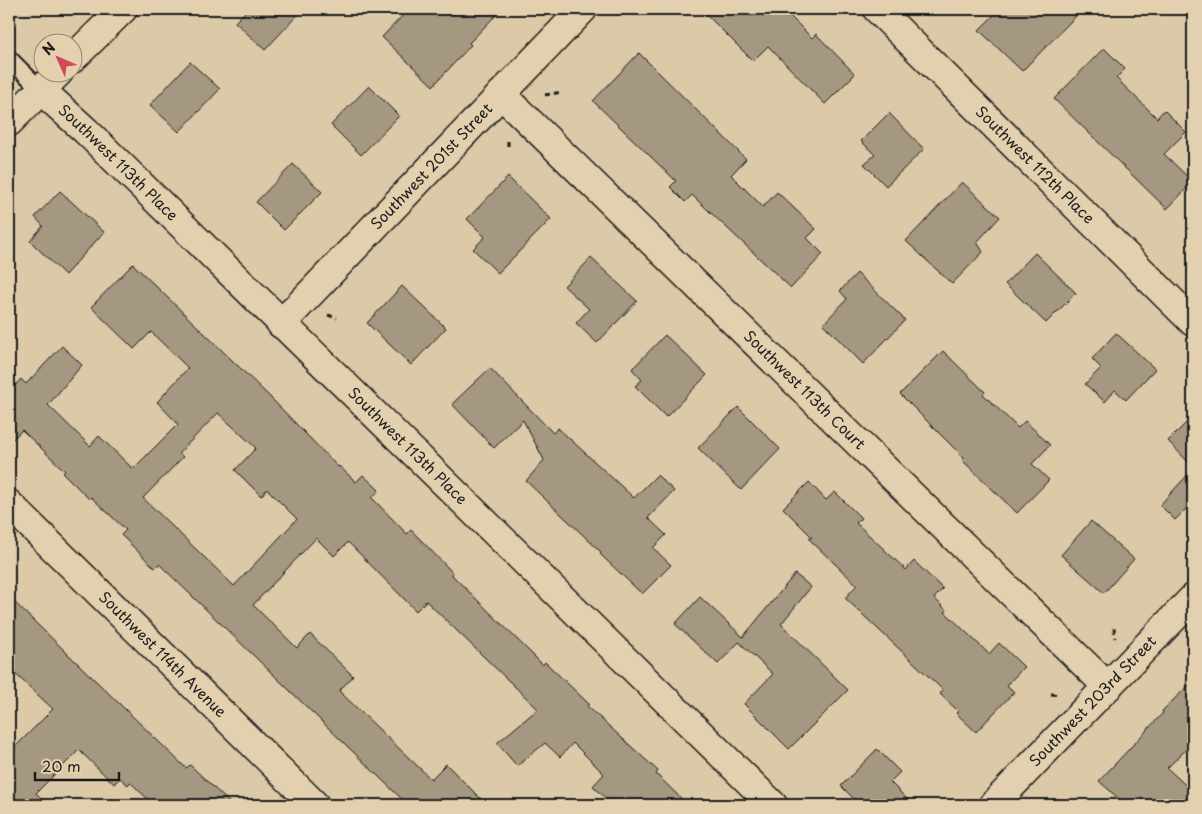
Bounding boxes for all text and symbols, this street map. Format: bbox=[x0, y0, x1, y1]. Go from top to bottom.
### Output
north arrow bbox=[32, 32, 82, 82]
text: N bbox=[37, 37, 60, 60]
street label: Southwest 201st Street bbox=[365, 97, 497, 234]
street label: Southwest 113th Place bbox=[54, 98, 184, 225]
street label: Southwest 112th Place bbox=[971, 100, 1100, 228]
street label: Southwest 113th Court bbox=[739, 324, 871, 454]
street label: Southwest 113th Place bbox=[343, 381, 473, 509]
street label: Southwest 114th Avenue bbox=[94, 586, 232, 722]
street label: Southwest 203rd Street bbox=[1023, 630, 1161, 771]
scale bar bbox=[35, 749, 119, 781]
text: 20 m bbox=[42, 754, 81, 777]

